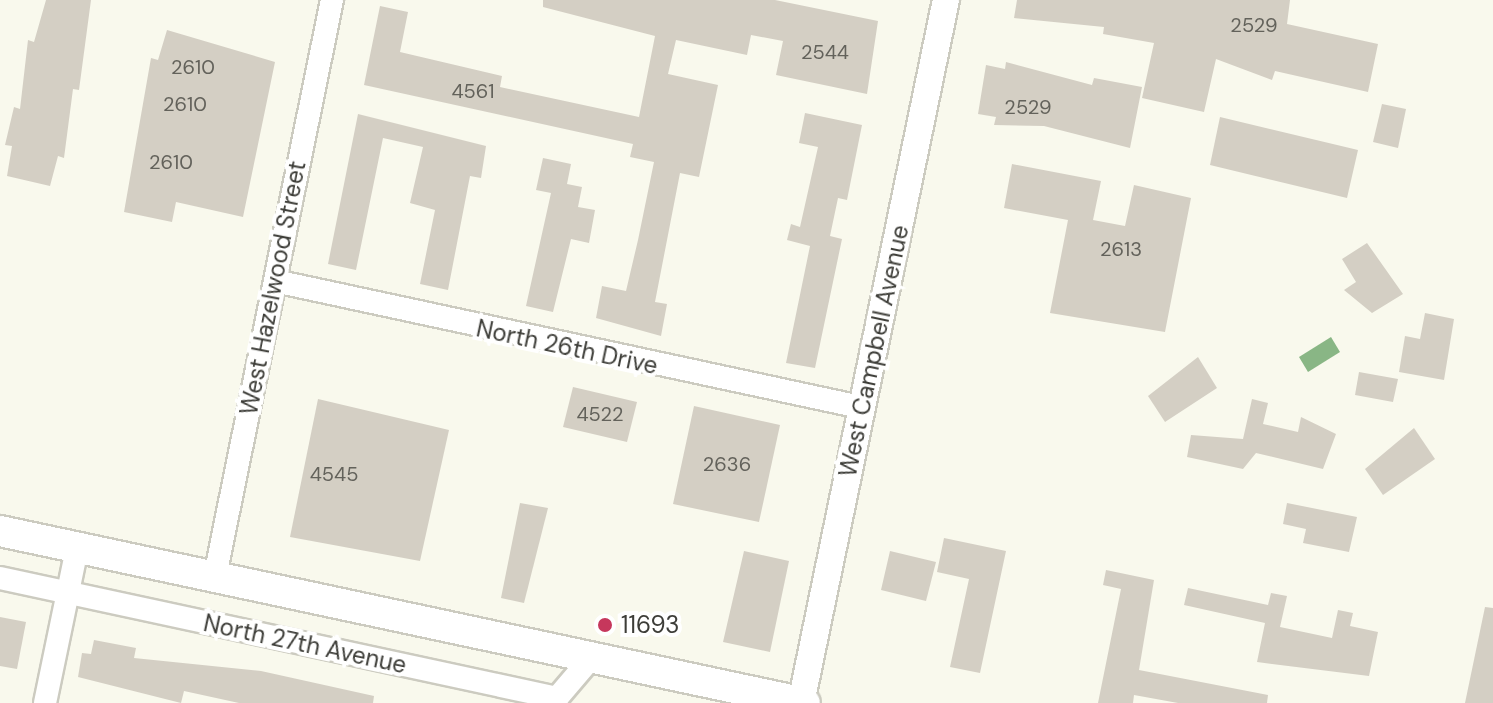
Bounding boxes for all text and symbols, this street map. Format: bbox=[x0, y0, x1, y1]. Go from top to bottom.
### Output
house number: 2529 bbox=[1230, 13, 1278, 37]
house number: 2544 bbox=[801, 40, 849, 64]
house number: 2610 bbox=[171, 55, 215, 79]
house number: 4561 bbox=[451, 79, 495, 103]
house number: 2610 bbox=[163, 92, 207, 116]
house number: 2529 bbox=[1004, 95, 1052, 119]
house number: 2610 bbox=[149, 150, 193, 174]
street label: West Hazelwood Street bbox=[234, 159, 312, 417]
street label: West Campbell Avenue bbox=[833, 222, 915, 480]
house number: 2613 bbox=[1100, 237, 1142, 261]
street label: North 26th Drive bbox=[474, 314, 660, 380]
house number: 4522 bbox=[576, 402, 624, 426]
house number: 2636 bbox=[703, 452, 751, 476]
house number: 4545 bbox=[310, 462, 358, 486]
street label: North 27th Avenue bbox=[201, 608, 409, 680]
place label: 11693 bbox=[621, 611, 679, 639]
marker: 11693 bbox=[596, 616, 614, 634]

